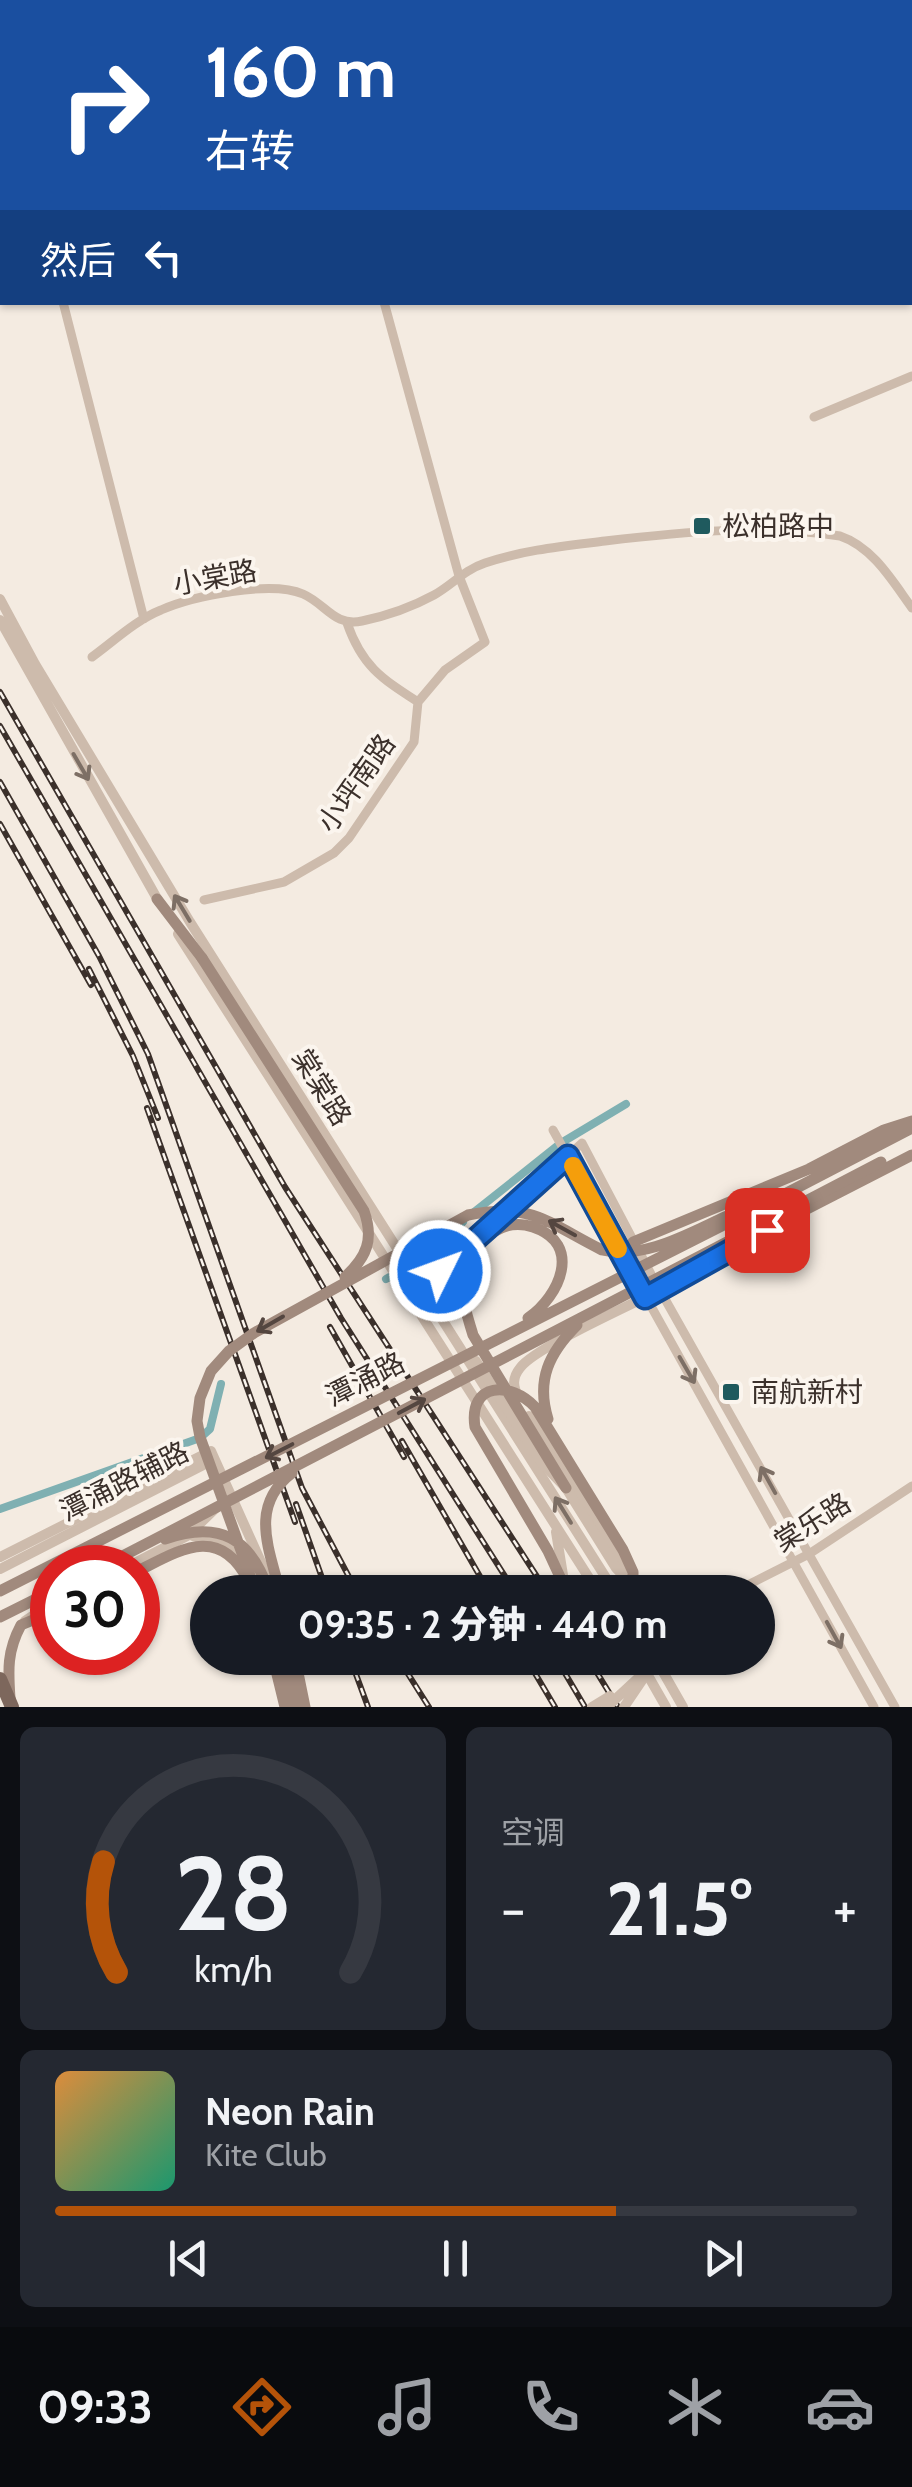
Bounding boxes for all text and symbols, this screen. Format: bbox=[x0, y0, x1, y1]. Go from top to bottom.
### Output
text: 160 m bbox=[205, 29, 396, 115]
icon: right bbox=[40, 40, 170, 170]
text: 右转 bbox=[205, 124, 295, 178]
icon: left bbox=[136, 230, 191, 285]
text: 然后 bbox=[40, 237, 116, 284]
place label: 松柏路中 bbox=[722, 509, 834, 543]
marker: 松柏路中 bbox=[691, 515, 713, 537]
street label: 小棠路 bbox=[171, 553, 259, 601]
street label: 小坪南路 bbox=[310, 727, 402, 839]
one-way arrow bbox=[71, 752, 91, 780]
one-way arrow bbox=[172, 894, 192, 923]
street label: 棠棠路 bbox=[285, 1042, 359, 1132]
pin bbox=[725, 1188, 810, 1273]
icon: arrive bbox=[740, 1203, 795, 1258]
one-way arrow bbox=[547, 1217, 577, 1237]
position arrow bbox=[388, 1219, 492, 1323]
one-way arrow bbox=[256, 1315, 285, 1335]
street label: 潭涌路 bbox=[320, 1345, 410, 1413]
one-way arrow bbox=[677, 1355, 697, 1384]
place label: 南航新村 bbox=[751, 1375, 863, 1409]
marker: 南航新村 bbox=[720, 1381, 742, 1403]
one-way arrow bbox=[397, 1396, 427, 1415]
street label: 潭涌路辅路 bbox=[54, 1434, 194, 1528]
one-way arrow bbox=[264, 1442, 294, 1461]
one-way arrow bbox=[757, 1466, 777, 1496]
street label: 棠乐路 bbox=[767, 1485, 857, 1559]
one-way arrow bbox=[553, 1496, 573, 1525]
speed limit sign: 30 bbox=[30, 1545, 160, 1675]
text: 09:35 · 2 分钟 · 440 m bbox=[298, 1601, 667, 1648]
one-way arrow bbox=[825, 1619, 844, 1649]
text: 空调 bbox=[501, 1813, 565, 1852]
text: 28 bbox=[174, 1830, 292, 1956]
text: 21.5° bbox=[606, 1863, 752, 1954]
text: − bbox=[501, 1875, 525, 1942]
text: + bbox=[833, 1875, 857, 1942]
text: km/h bbox=[194, 1948, 272, 1991]
text: Neon Rain bbox=[205, 2088, 375, 2135]
text: Kite Club bbox=[205, 2135, 327, 2174]
icon: previous bbox=[161, 2231, 216, 2286]
icon: pause bbox=[428, 2231, 483, 2286]
icon: next bbox=[696, 2231, 751, 2286]
icon: directions bbox=[227, 2372, 297, 2442]
icon: music bbox=[372, 2372, 442, 2442]
icon: phone bbox=[516, 2372, 586, 2442]
icon: climate bbox=[660, 2372, 730, 2442]
icon: car bbox=[805, 2372, 875, 2442]
text: 09:33 bbox=[37, 2380, 153, 2434]

